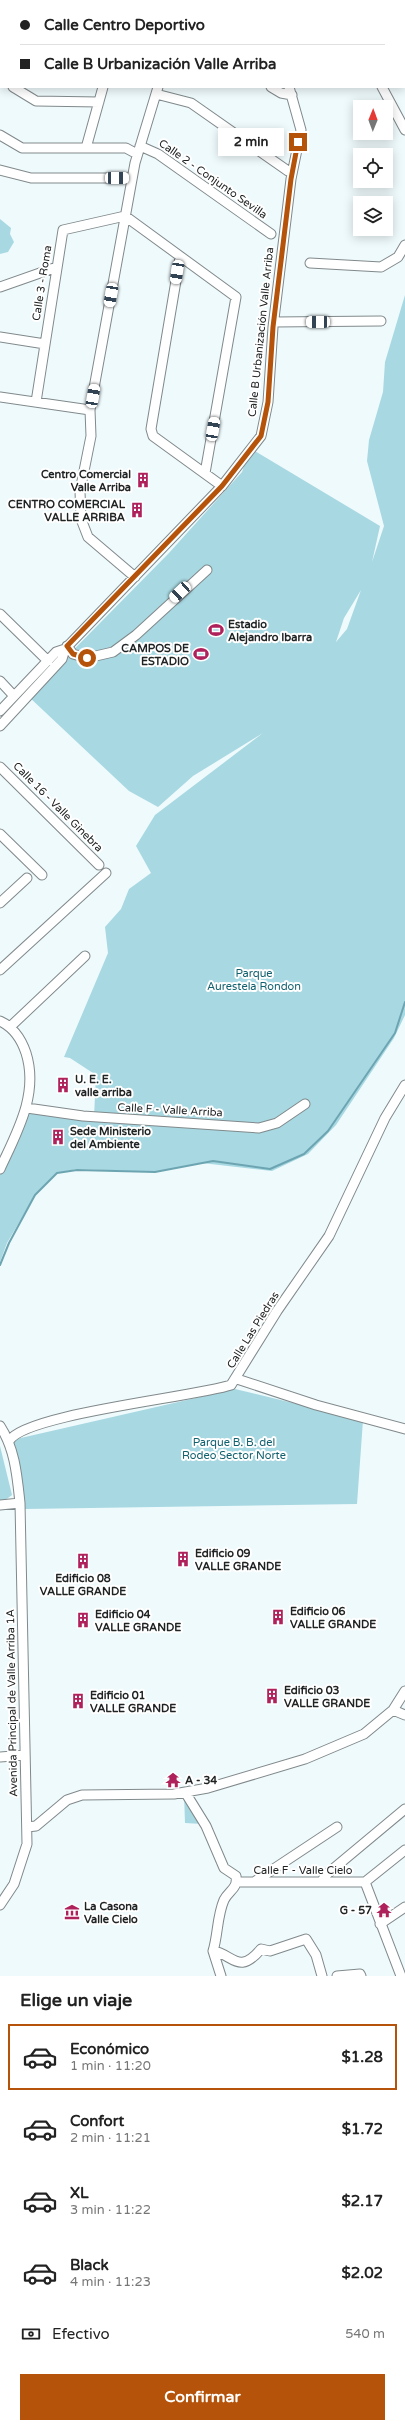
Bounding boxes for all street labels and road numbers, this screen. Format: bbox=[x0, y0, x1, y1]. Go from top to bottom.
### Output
street label: Calle 2 - Conjunto Sevilla bbox=[156, 137, 270, 221]
street label: Calle 3 - Roma bbox=[30, 244, 54, 322]
street label: Calle B Urbanización Valle Arriba bbox=[246, 247, 276, 417]
street label: Calle 16 - Valle Ginebra bbox=[10, 759, 106, 855]
street label: Calle F - Valle Arriba bbox=[117, 1101, 223, 1119]
street label: Calle Las Piedras bbox=[224, 1289, 282, 1371]
street label: Avenida Principal de Valle Arriba 1A bbox=[4, 1609, 20, 1797]
street label: Calle F - Valle Cielo bbox=[253, 1864, 353, 1877]

